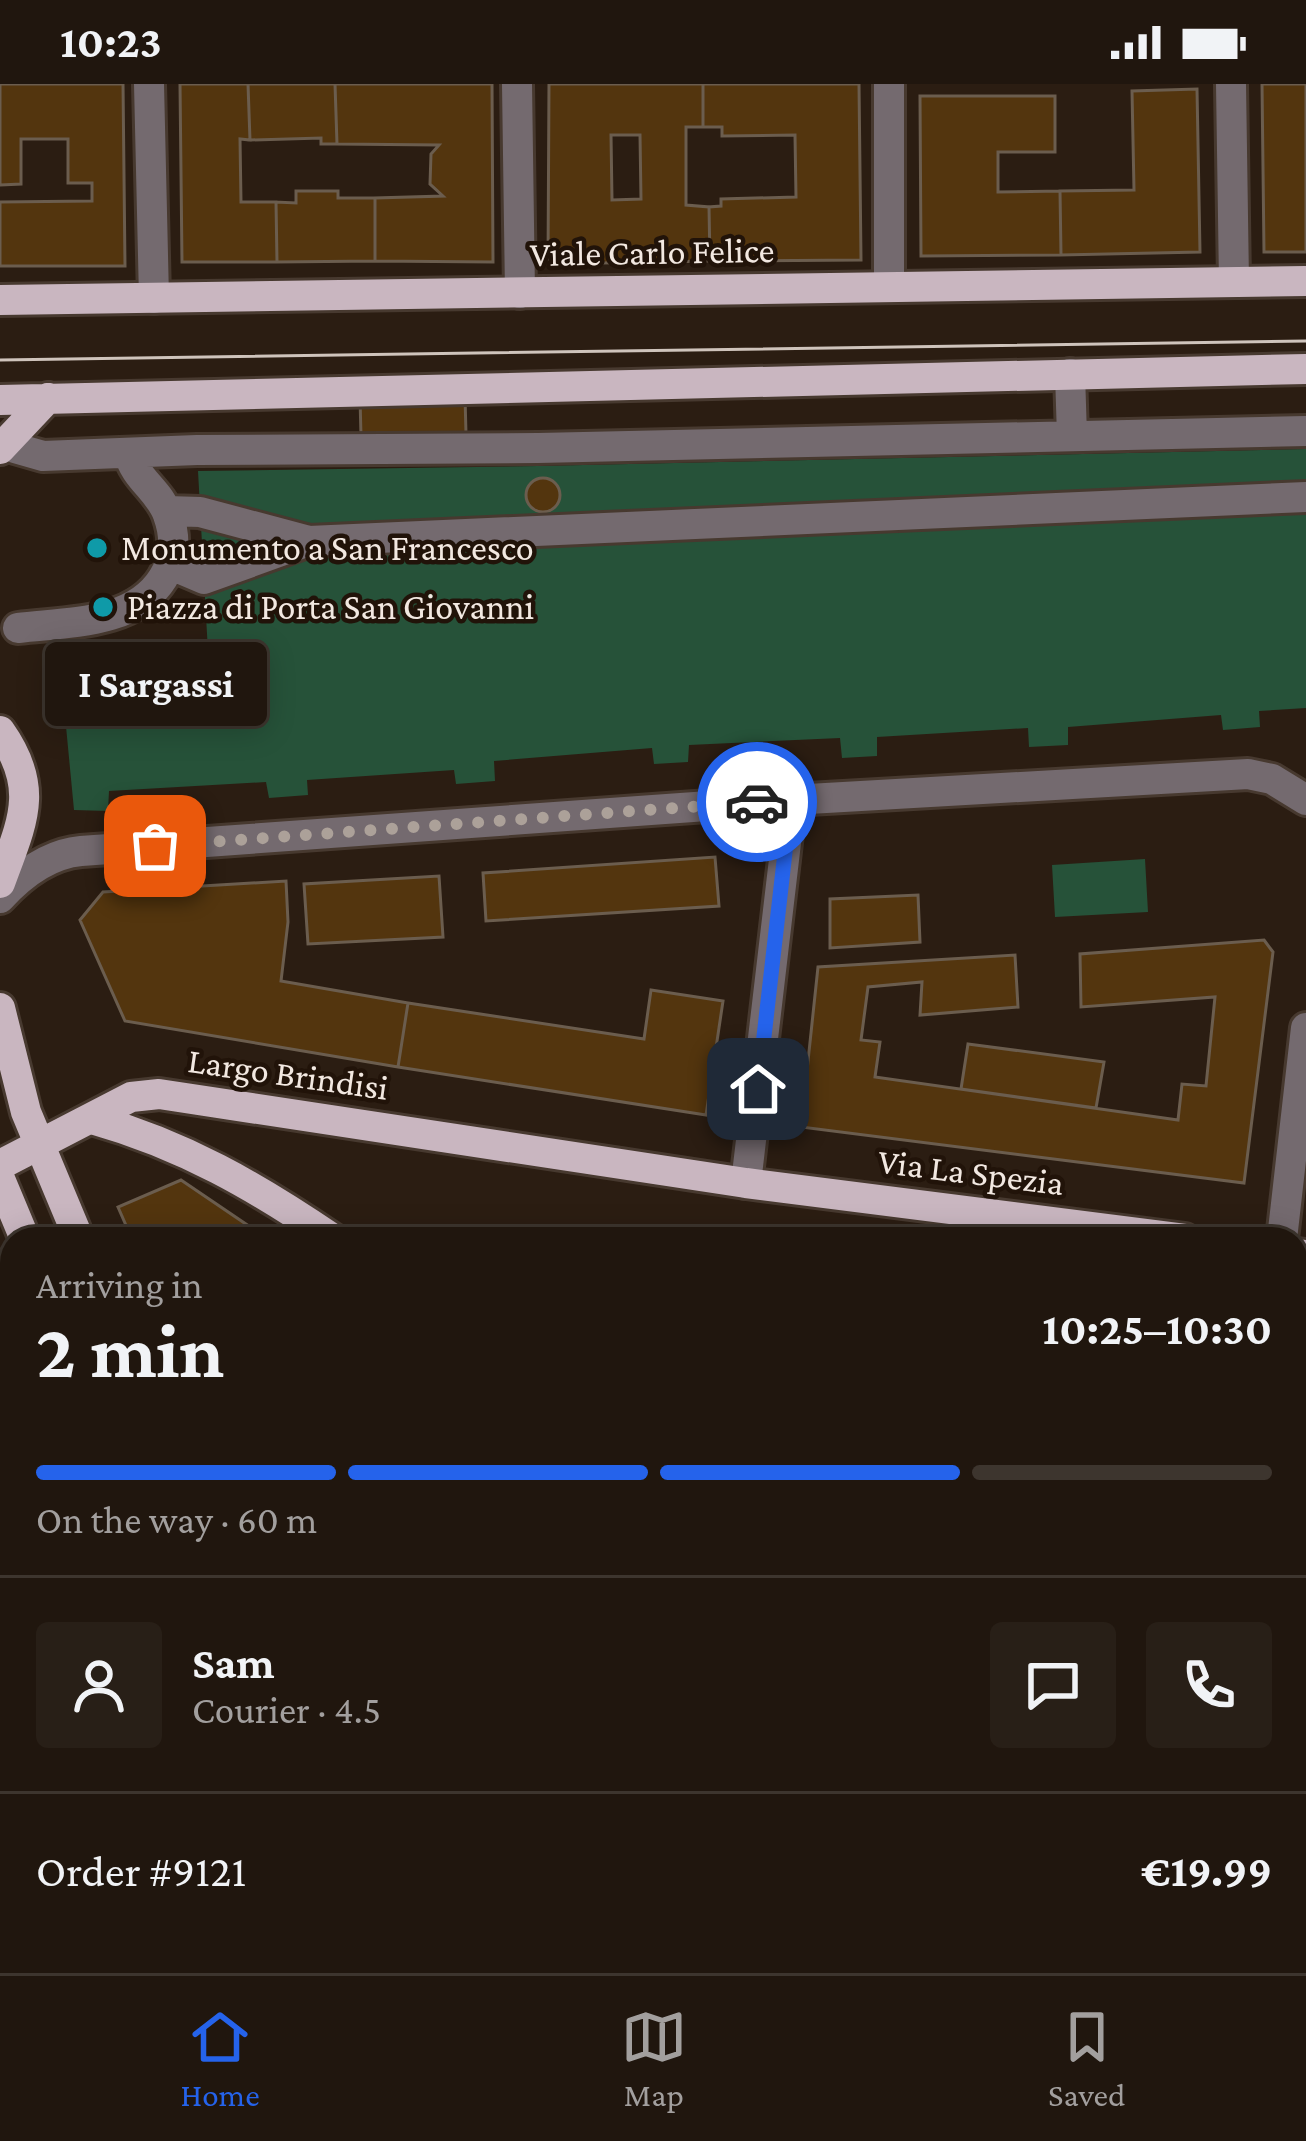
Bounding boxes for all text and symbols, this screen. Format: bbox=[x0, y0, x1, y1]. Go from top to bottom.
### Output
text: 10:23 bbox=[60, 17, 162, 67]
street label: Viale Carlo Felice bbox=[529, 230, 775, 274]
place label: Monumento a San Francesco bbox=[121, 528, 534, 568]
marker: Monumento a San Francesco bbox=[84, 535, 110, 561]
place label: Piazza di Porta San Giovanni bbox=[127, 587, 534, 627]
marker: Piazza di Porta San Giovanni bbox=[90, 594, 116, 620]
callout: I Sargassi bbox=[44, 642, 266, 726]
text: I Sargassi bbox=[78, 662, 234, 705]
courier bbox=[697, 742, 817, 862]
icon: car bbox=[724, 769, 790, 835]
pin bbox=[104, 795, 206, 897]
icon: bag bbox=[122, 813, 188, 879]
pin bbox=[707, 1038, 809, 1140]
street label: Largo Brindisi bbox=[185, 1040, 391, 1108]
icon: home bbox=[725, 1056, 791, 1122]
street label: Via La Spezia bbox=[876, 1141, 1066, 1203]
text: Arriving in bbox=[36, 1263, 203, 1306]
text: 10:25–10:30 bbox=[1042, 1304, 1272, 1354]
text: 2 min bbox=[36, 1307, 224, 1394]
text: On the way · 60 m bbox=[36, 1498, 317, 1541]
button: person bbox=[36, 1622, 162, 1748]
button: chat bbox=[990, 1622, 1116, 1748]
button: phone bbox=[1146, 1622, 1272, 1748]
text: Sam bbox=[192, 1638, 275, 1688]
text: Courier · 4.5 bbox=[192, 1688, 381, 1731]
text: Order #9121 bbox=[36, 1846, 246, 1896]
text: €19.99 bbox=[1141, 1846, 1272, 1896]
tab: Home bbox=[181, 2004, 260, 2113]
tab: Map bbox=[621, 2004, 687, 2113]
tab: Saved bbox=[1048, 2004, 1125, 2113]

